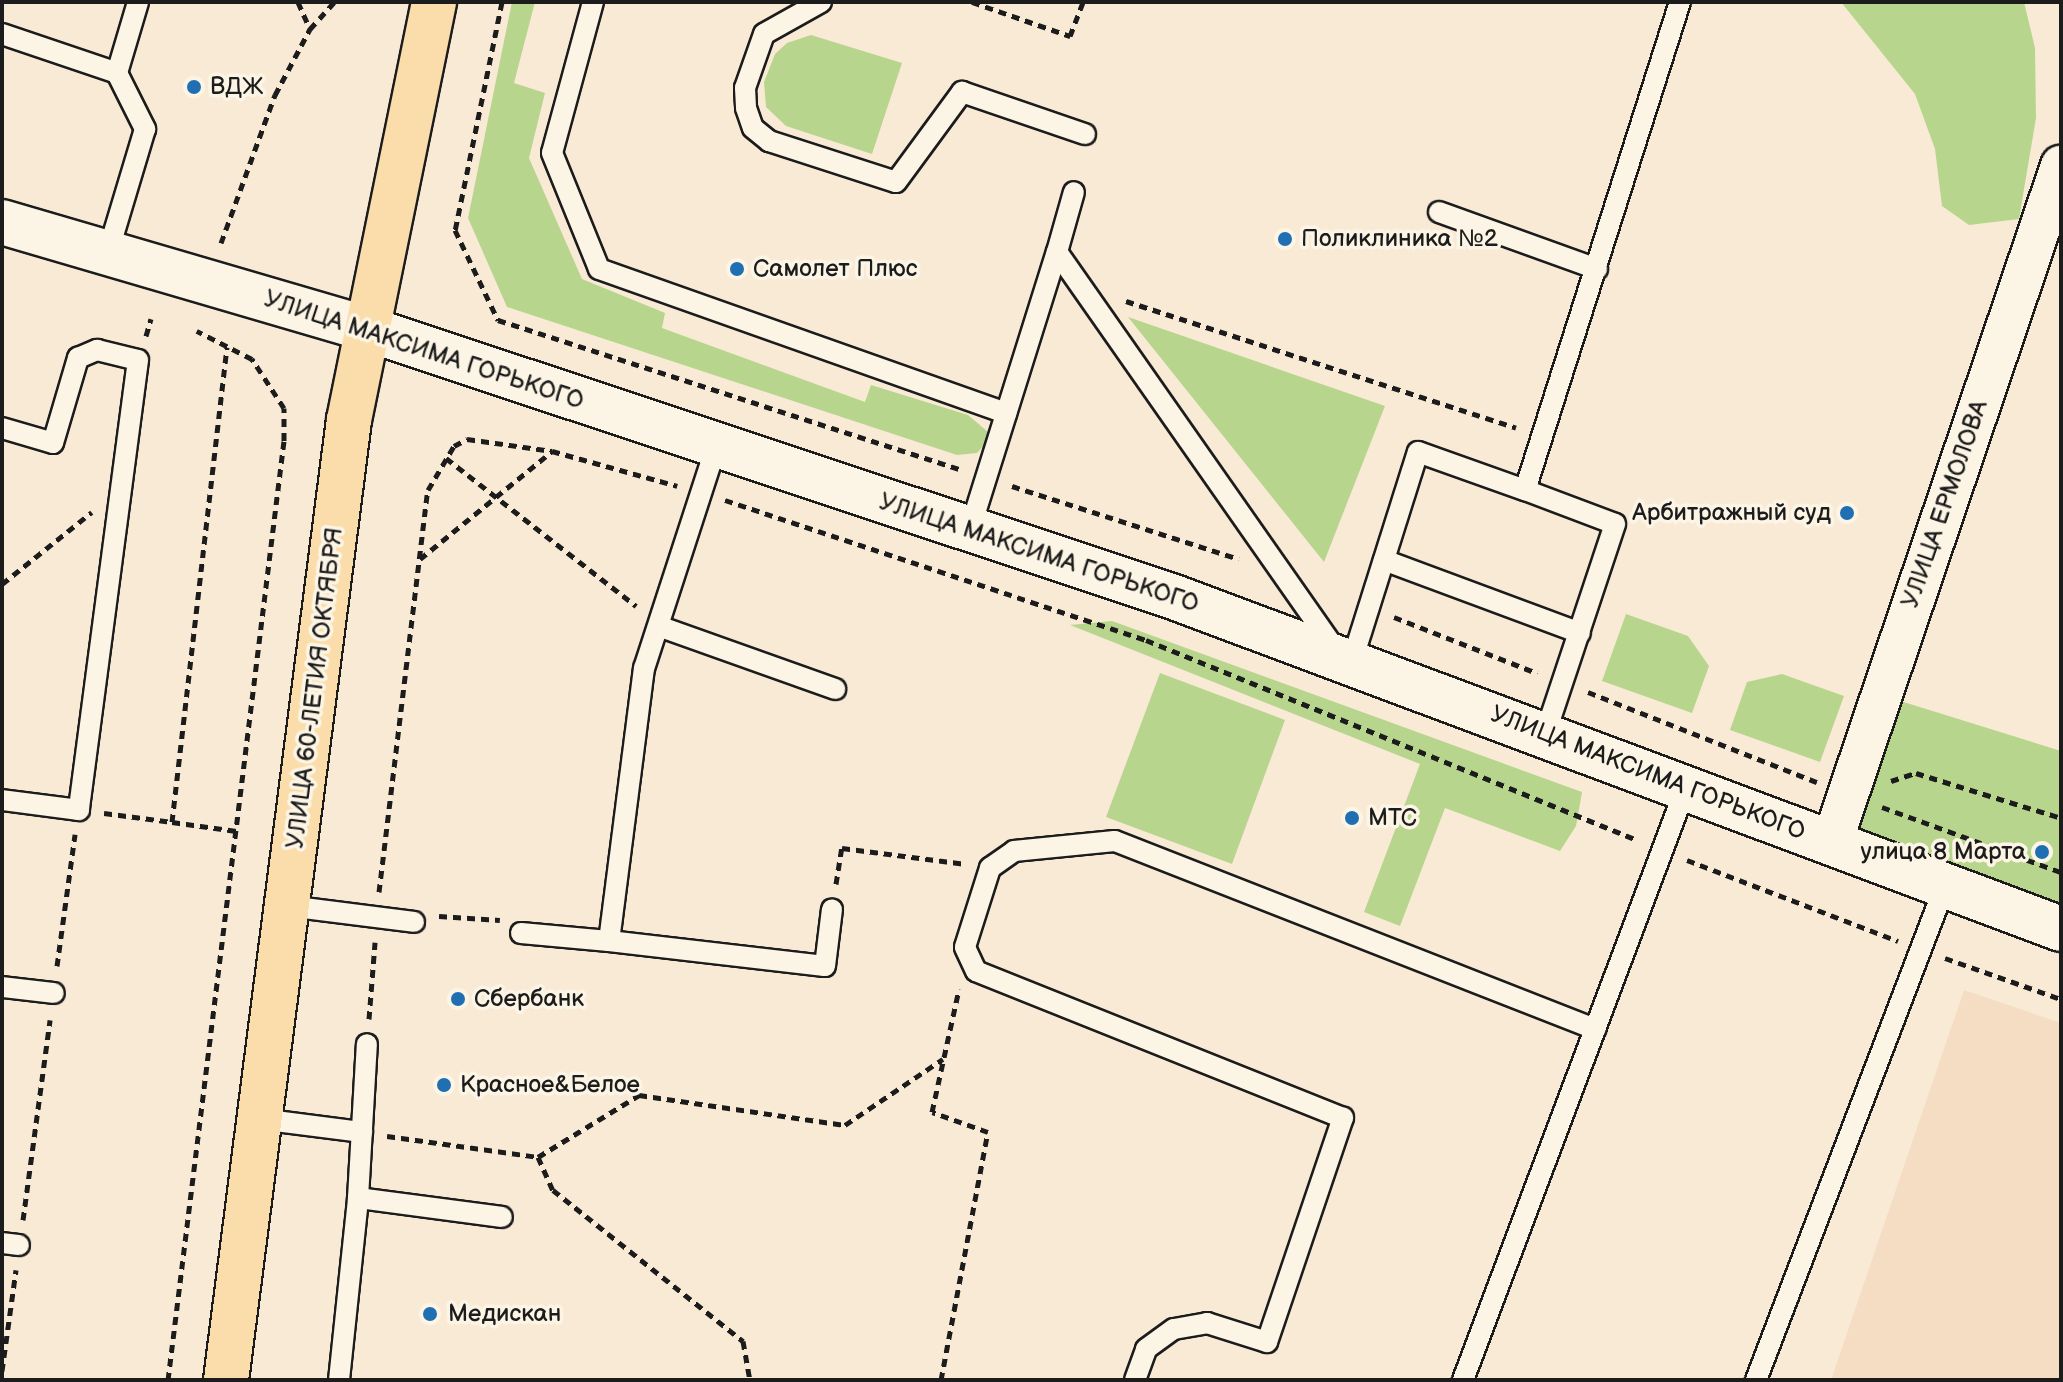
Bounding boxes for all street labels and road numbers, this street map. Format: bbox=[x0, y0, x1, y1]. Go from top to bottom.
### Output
street label: УЛИЦА МАКСИМА ГОРЬКОГО bbox=[260, 285, 588, 415]
street label: УЛИЦА ЕРМОЛОВА bbox=[1896, 396, 1994, 612]
street label: УЛИЦА МАКСИМА ГОРЬКОГО bbox=[875, 488, 1203, 618]
street label: УЛИЦА 60-ЛЕТИЯ ОКТЯБРЯ bbox=[281, 526, 349, 850]
street label: УЛИЦА МАКСИМА ГОРЬКОГО bbox=[1487, 700, 1809, 846]

